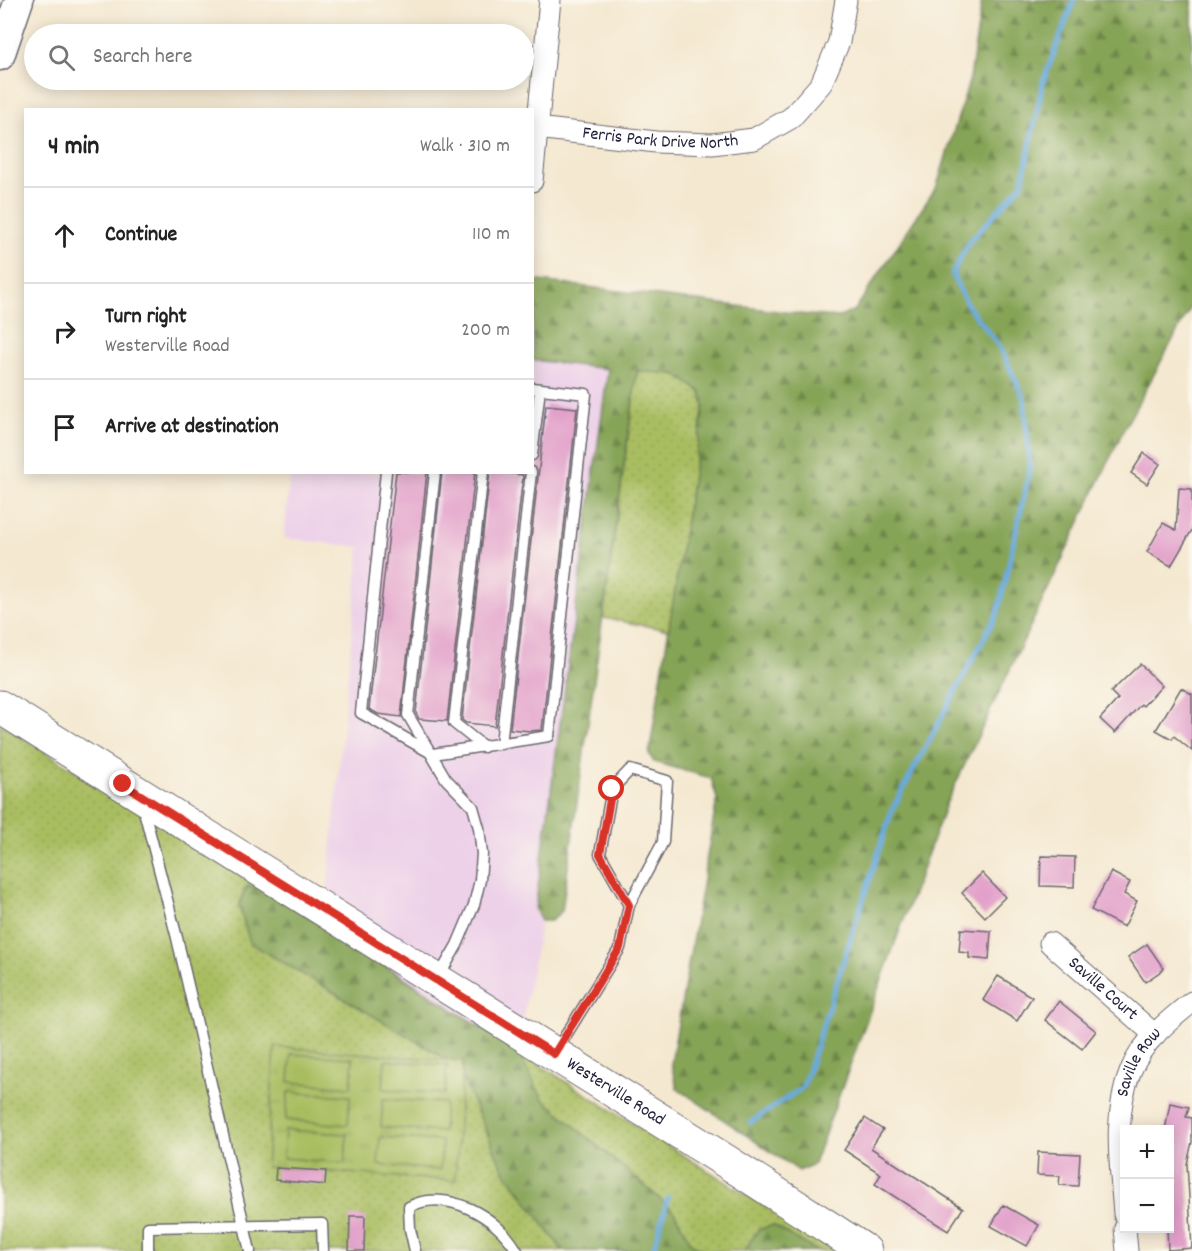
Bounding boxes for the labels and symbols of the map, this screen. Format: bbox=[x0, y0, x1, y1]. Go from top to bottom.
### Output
street label: Ferris Park Drive North bbox=[581, 121, 740, 157]
route end bbox=[109, 770, 135, 796]
route start bbox=[598, 775, 624, 801]
street label: Saville Court bbox=[1062, 951, 1143, 1027]
street label: Saville Row bbox=[1111, 1022, 1168, 1099]
street label: Westerville Road bbox=[561, 1052, 670, 1132]

